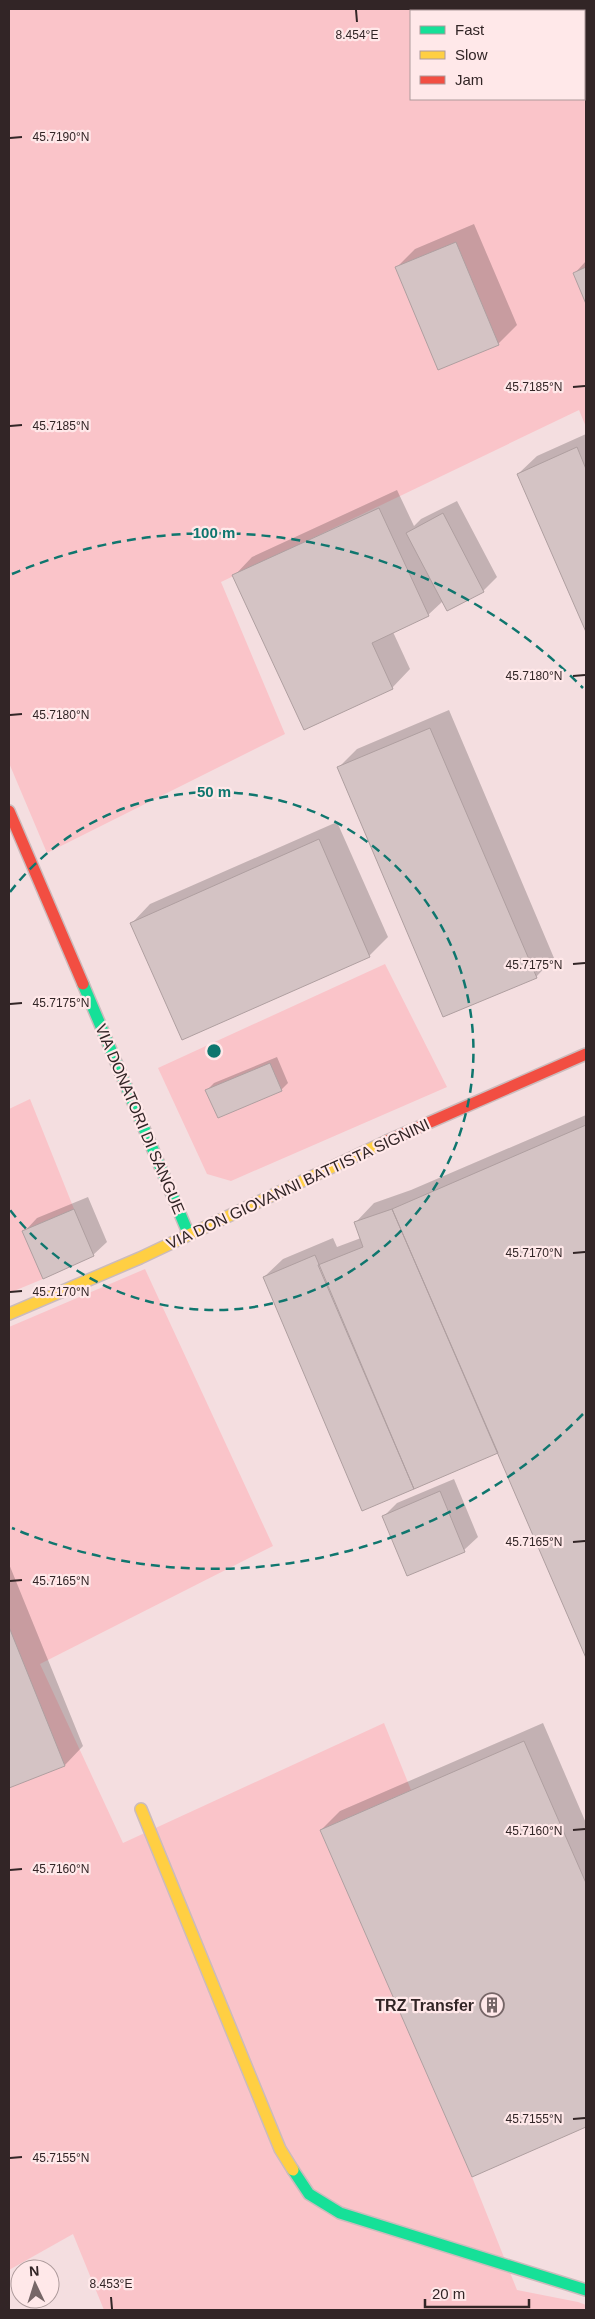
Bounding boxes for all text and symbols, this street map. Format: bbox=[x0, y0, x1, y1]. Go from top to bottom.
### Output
legend bbox=[410, 10, 585, 100]
text: Fast bbox=[455, 21, 485, 38]
text: 8.454°E bbox=[336, 28, 378, 42]
text: Slow bbox=[455, 46, 488, 63]
text: Jam bbox=[455, 71, 483, 88]
text: 45.7190°N bbox=[33, 130, 89, 144]
text: 45.7185°N bbox=[506, 380, 562, 394]
text: 45.7185°N bbox=[33, 419, 89, 433]
text: 100 m bbox=[193, 524, 235, 541]
text: 45.7180°N bbox=[506, 669, 562, 683]
text: 45.7180°N bbox=[33, 708, 89, 722]
text: 50 m bbox=[197, 783, 231, 800]
text: 45.7175°N bbox=[506, 958, 562, 972]
text: 45.7175°N bbox=[33, 996, 89, 1010]
street label: VIA DONATORI DI SANGUE bbox=[92, 1021, 188, 1217]
centre of rings bbox=[205, 1042, 223, 1060]
street label: VIA DON GIOVANNI BATTISTA SIGNINI bbox=[164, 1115, 432, 1253]
text: 45.7170°N bbox=[506, 1246, 562, 1260]
text: 45.7170°N bbox=[33, 1285, 89, 1299]
text: 45.7165°N bbox=[506, 1535, 562, 1549]
text: 45.7165°N bbox=[33, 1574, 89, 1588]
text: 45.7160°N bbox=[506, 1824, 562, 1838]
text: 45.7160°N bbox=[33, 1862, 89, 1876]
building icon: TRZ Transfer bbox=[479, 1992, 505, 2018]
place label: TRZ Transfer bbox=[375, 1997, 474, 2014]
text: 45.7155°N bbox=[506, 2112, 562, 2126]
text: 45.7155°N bbox=[33, 2151, 89, 2165]
north arrow bbox=[10, 2259, 60, 2309]
text: N bbox=[28, 2263, 40, 2279]
scale bar bbox=[425, 2276, 529, 2308]
text: 8.453°E bbox=[90, 2277, 132, 2291]
text: 20 m bbox=[432, 2285, 465, 2302]

